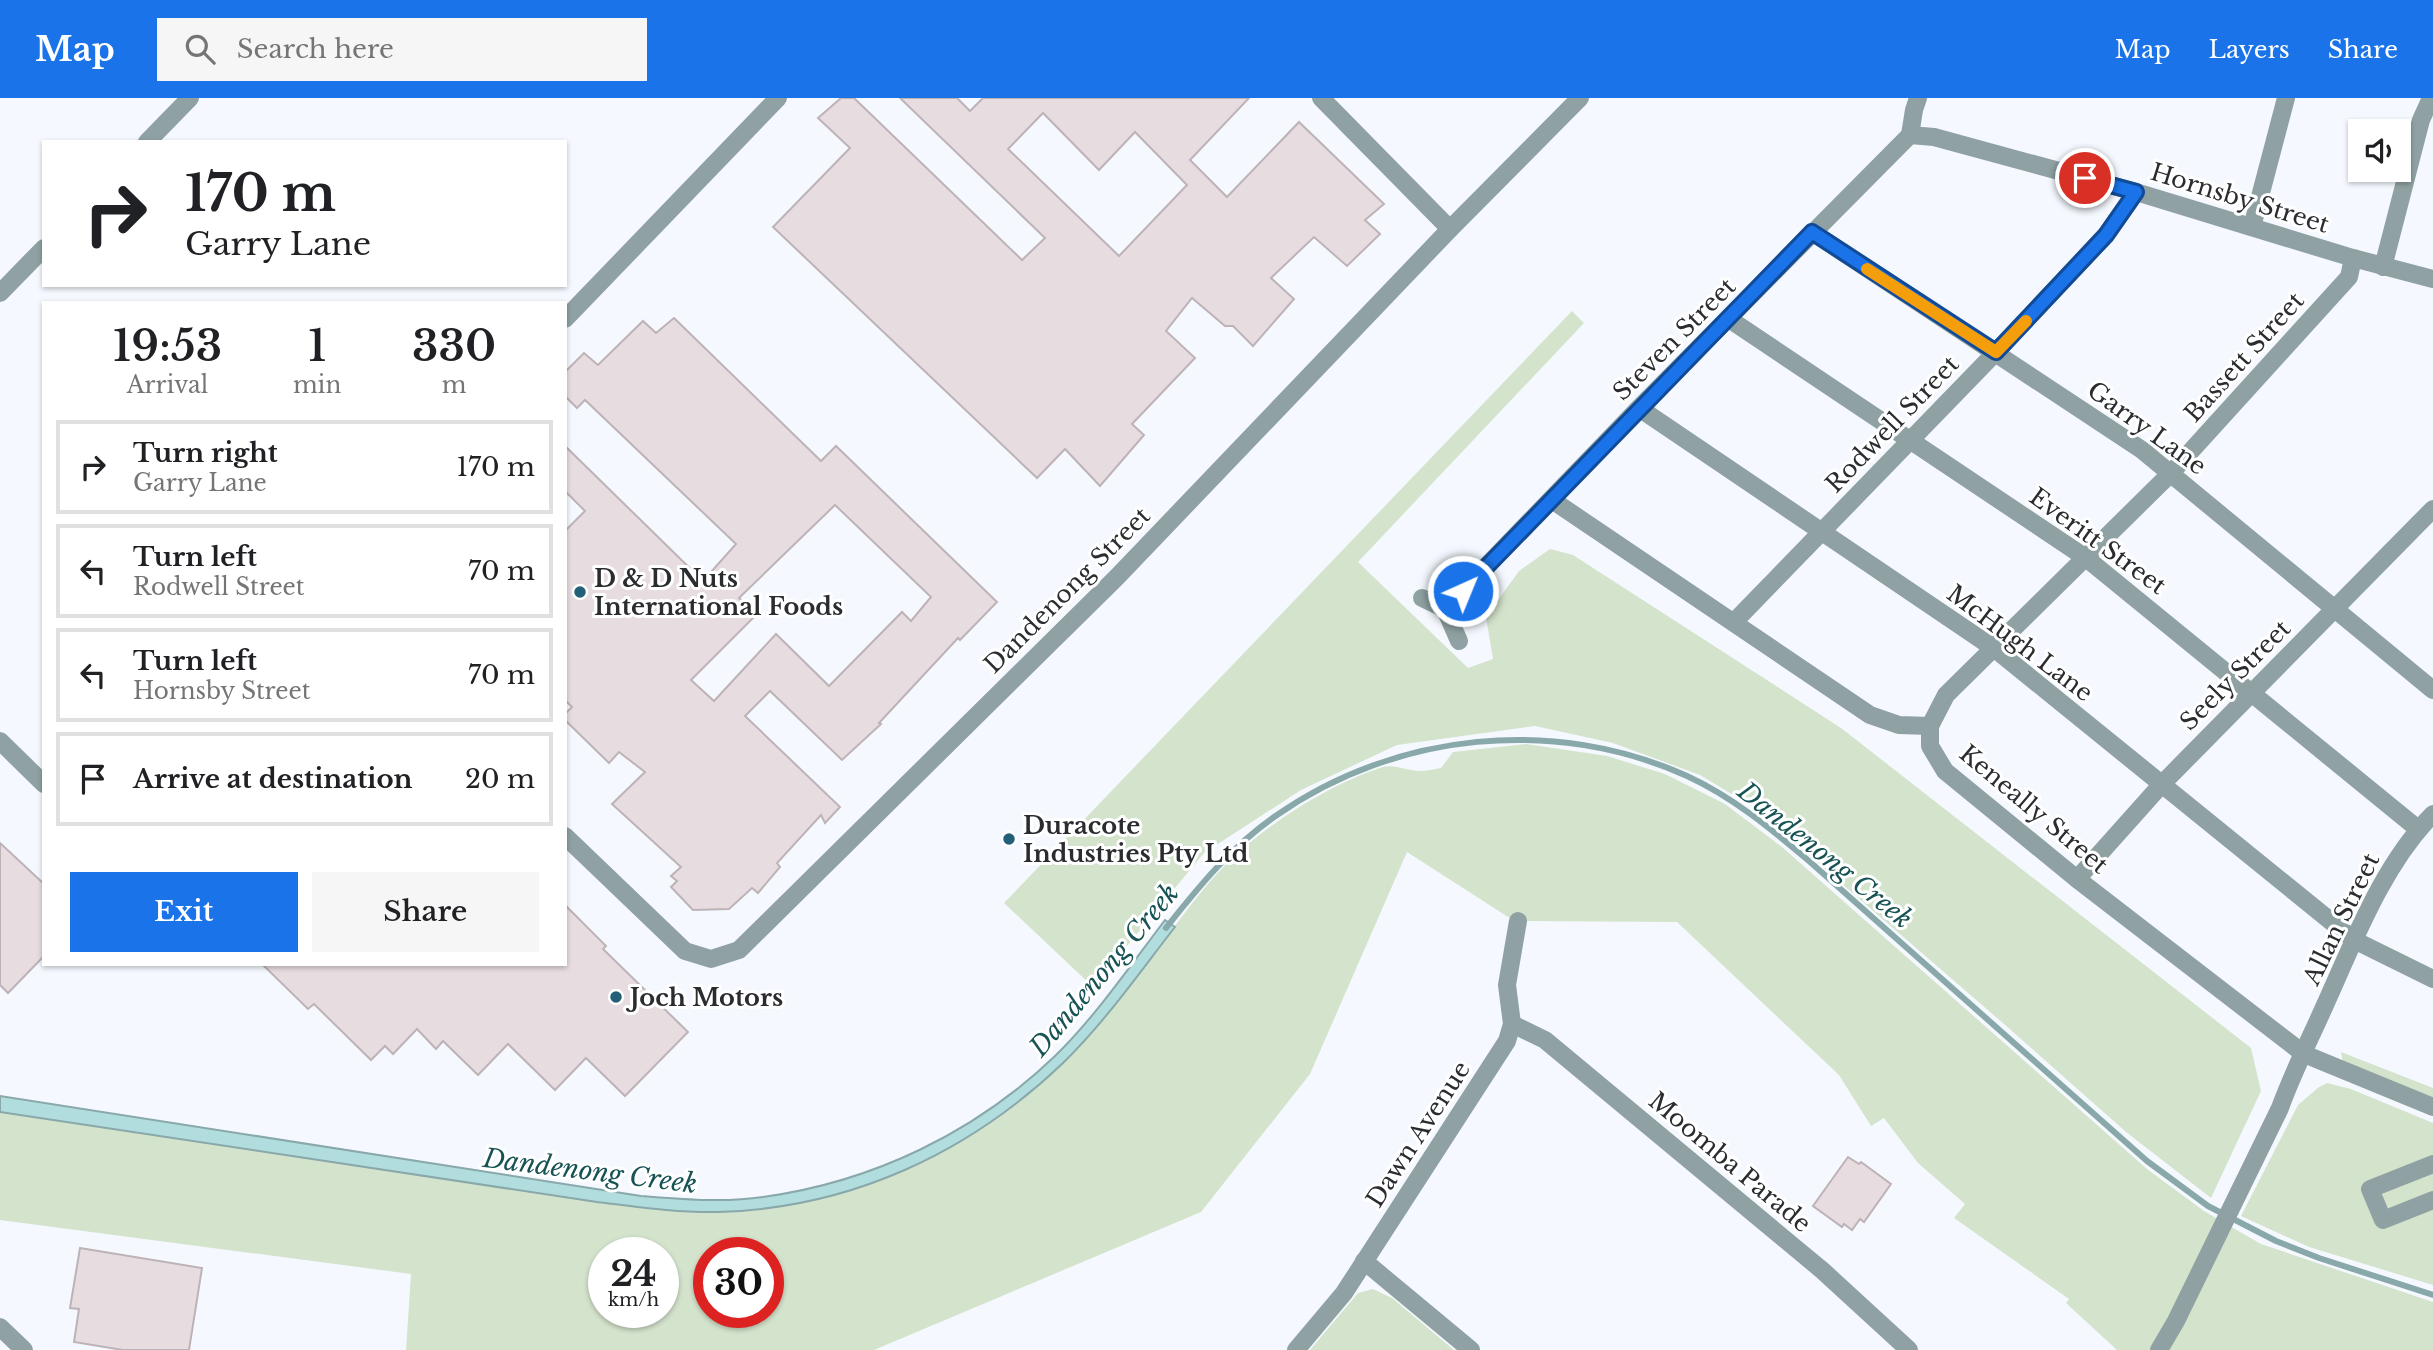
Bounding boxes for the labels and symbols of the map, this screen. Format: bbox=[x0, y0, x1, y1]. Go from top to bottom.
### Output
pin bbox=[2055, 148, 2115, 208]
street label: Hornsby Street bbox=[2147, 157, 2333, 239]
street label: Steven Street bbox=[1607, 272, 1741, 406]
street label: Bassett Street bbox=[2178, 286, 2310, 428]
street label: Rodwell Street bbox=[1819, 350, 1965, 498]
street label: Garry Lane bbox=[2082, 375, 2212, 481]
street label: Everitt Street bbox=[2024, 482, 2172, 600]
street label: Dandenong Street bbox=[978, 501, 1156, 679]
position arrow bbox=[1426, 554, 1500, 628]
place label: D & D Nuts International Foods bbox=[594, 564, 843, 621]
street label: McHugh Lane bbox=[1941, 579, 2099, 707]
marker: D & D Nuts International Foods bbox=[572, 584, 588, 600]
street label: Seely Street bbox=[2174, 614, 2296, 736]
street label: Keneally Street bbox=[1954, 739, 2114, 879]
water label: Dandenong Creek bbox=[1731, 774, 1919, 935]
place label: Duracote Industries Pty Ltd bbox=[1023, 811, 1249, 868]
marker: Duracote Industries Pty Ltd bbox=[1001, 831, 1017, 847]
street label: Allan Street bbox=[2296, 848, 2385, 991]
water label: Dandenong Creek bbox=[1022, 877, 1185, 1063]
place label: Joch Motors bbox=[625, 983, 783, 1012]
marker: Joch Motors bbox=[608, 989, 624, 1005]
street label: Dawn Avenue bbox=[1360, 1056, 1476, 1212]
street label: Moomba Parade bbox=[1643, 1086, 1817, 1238]
water label: Dandenong Creek bbox=[480, 1142, 699, 1200]
speed limit sign: 30 bbox=[693, 1237, 784, 1328]

